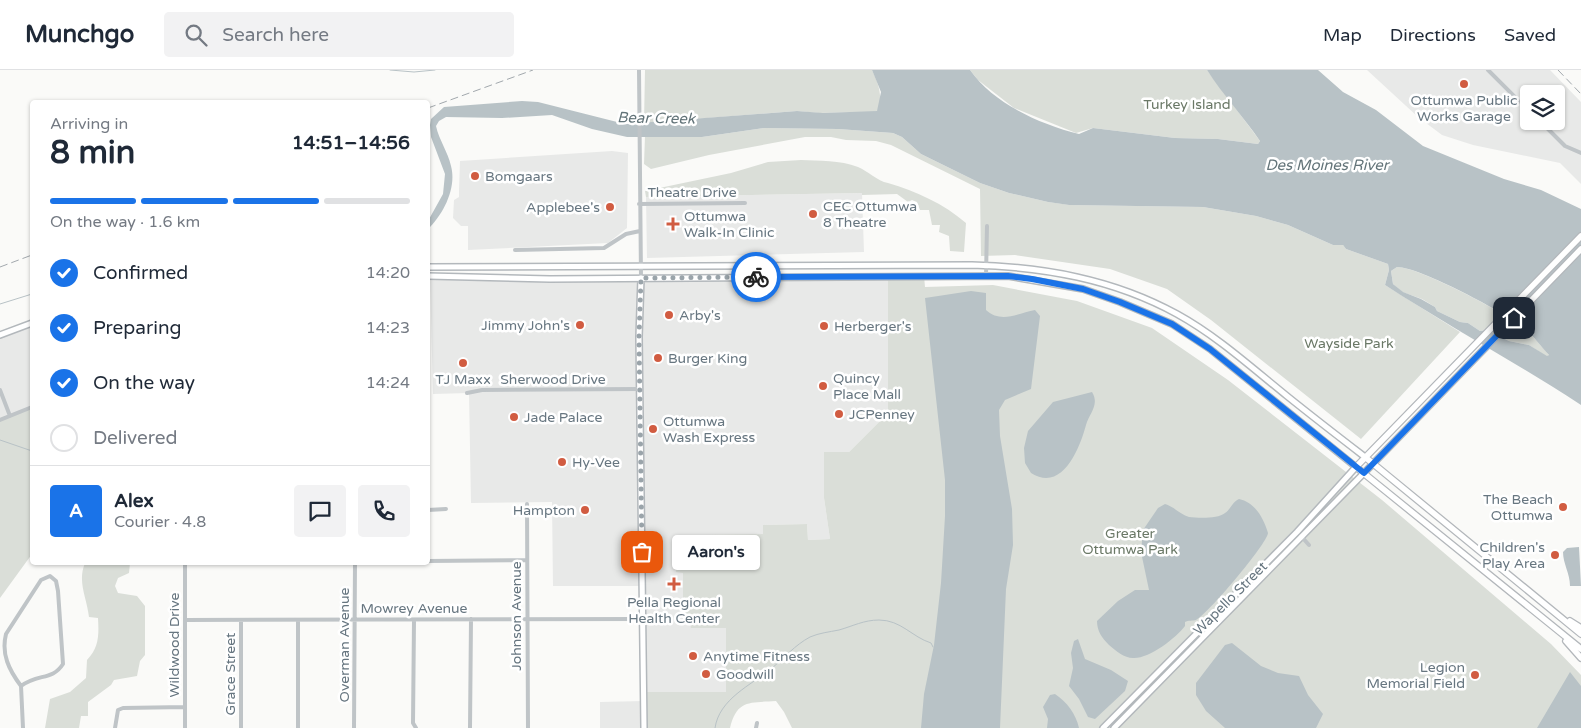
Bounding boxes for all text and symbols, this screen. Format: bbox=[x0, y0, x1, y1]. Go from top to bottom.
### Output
search box bbox=[164, 12, 514, 57]
text: Munchgo bbox=[25, 20, 134, 49]
icon: search bbox=[182, 21, 210, 49]
text: Search here bbox=[222, 24, 329, 46]
text: Map bbox=[1323, 24, 1362, 46]
text: Directions bbox=[1390, 24, 1476, 46]
text: Saved bbox=[1504, 24, 1556, 46]
marker: Ottumwa Public Works Garage bbox=[1458, 78, 1470, 90]
map controls bbox=[1520, 85, 1565, 130]
button: layers bbox=[1520, 85, 1565, 130]
place label: Ottumwa Public Works Garage bbox=[1411, 92, 1517, 125]
park label: Turkey Island bbox=[1143, 96, 1231, 113]
water label: Bear Creek bbox=[617, 108, 697, 128]
text: Arriving in bbox=[50, 114, 128, 134]
text: 14:51–14:56 bbox=[292, 132, 410, 154]
text: 8 min bbox=[50, 134, 135, 172]
water label: Des Moines River bbox=[1266, 156, 1391, 174]
place label: Bomgaars bbox=[485, 168, 553, 185]
marker: Bomgaars bbox=[469, 170, 481, 182]
street label: Theatre Drive bbox=[647, 184, 737, 201]
place label: CEC Ottumwa 8 Theatre bbox=[823, 198, 917, 231]
place label: Applebee's bbox=[526, 199, 600, 216]
marker: Applebee's bbox=[604, 201, 616, 213]
place label: Ottumwa Walk-In Clinic bbox=[684, 208, 774, 241]
marker: CEC Ottumwa 8 Theatre bbox=[807, 208, 819, 220]
text: On the way · 1.6 km bbox=[50, 212, 200, 232]
marker: Ottumwa Walk-In Clinic bbox=[666, 217, 680, 231]
courier bbox=[731, 252, 781, 302]
icon: check bbox=[50, 259, 78, 287]
text: Confirmed bbox=[93, 262, 188, 284]
text: 14:20 bbox=[366, 263, 410, 283]
icon: bike bbox=[742, 263, 770, 291]
pin bbox=[1493, 297, 1535, 339]
icon: home bbox=[1500, 304, 1528, 332]
place label: Arby's bbox=[679, 307, 721, 324]
marker: Arby's bbox=[663, 309, 675, 321]
icon: check bbox=[50, 314, 78, 342]
text: Preparing bbox=[93, 317, 182, 339]
place label: Jimmy John's bbox=[481, 317, 570, 334]
text: 14:23 bbox=[366, 318, 410, 338]
place label: Herberger's bbox=[834, 318, 912, 335]
marker: Jimmy John's bbox=[574, 319, 586, 331]
marker: Herberger's bbox=[818, 320, 830, 332]
park label: Wayside Park bbox=[1304, 335, 1394, 352]
place label: Burger King bbox=[668, 350, 747, 367]
marker: Burger King bbox=[652, 352, 664, 364]
marker: TJ Maxx bbox=[457, 357, 469, 369]
icon: check bbox=[50, 369, 78, 397]
place label: Quincy Place Mall bbox=[833, 370, 901, 403]
place label: TJ Maxx bbox=[435, 371, 491, 388]
street label: Sherwood Drive bbox=[500, 371, 606, 388]
text: On the way bbox=[93, 372, 195, 394]
text: 14:24 bbox=[366, 373, 410, 393]
marker: Quincy Place Mall bbox=[817, 380, 829, 392]
place label: JCPenney bbox=[849, 406, 915, 423]
marker: JCPenney bbox=[833, 408, 845, 420]
place label: Jade Palace bbox=[524, 409, 602, 426]
marker: Jade Palace bbox=[508, 411, 520, 423]
place label: Ottumwa Wash Express bbox=[663, 413, 755, 446]
marker: Ottumwa Wash Express bbox=[647, 423, 659, 435]
text: Delivered bbox=[93, 427, 178, 449]
place label: Hy-Vee bbox=[572, 454, 620, 471]
marker: Hy-Vee bbox=[556, 456, 568, 468]
button: chat bbox=[294, 485, 346, 537]
button: phone bbox=[358, 485, 410, 537]
text: Alex bbox=[114, 490, 154, 512]
place label: The Beach Ottumwa bbox=[1483, 491, 1553, 524]
text: A bbox=[69, 500, 83, 522]
marker: The Beach Ottumwa bbox=[1557, 501, 1569, 513]
place label: Hampton bbox=[513, 502, 575, 519]
marker: Hampton bbox=[579, 504, 591, 516]
text: Courier · 4.8 bbox=[114, 512, 206, 532]
park label: Greater Ottumwa Park bbox=[1082, 525, 1178, 558]
pin bbox=[621, 531, 663, 573]
callout: Aaron's bbox=[672, 534, 760, 570]
icon: bag bbox=[628, 538, 656, 566]
place label: Children's Play Area bbox=[1480, 539, 1545, 572]
text: Aaron's bbox=[687, 542, 745, 562]
marker: Children's Play Area bbox=[1549, 549, 1561, 561]
street label: Wapello Street bbox=[1190, 557, 1271, 639]
street label: Johnson Avenue bbox=[508, 561, 525, 671]
marker: Pella Regional Health Center bbox=[667, 577, 681, 591]
street label: Overman Avenue bbox=[336, 587, 353, 702]
street label: Wildwood Drive bbox=[166, 593, 183, 697]
place label: Pella Regional Health Center bbox=[627, 594, 721, 627]
street label: Mowrey Avenue bbox=[360, 600, 468, 617]
street label: Grace Street bbox=[222, 632, 239, 715]
place label: Anytime Fitness bbox=[703, 648, 810, 665]
marker: Anytime Fitness bbox=[687, 650, 699, 662]
place label: Legion Memorial Field bbox=[1366, 659, 1465, 692]
place label: Goodwill bbox=[716, 666, 774, 683]
marker: Goodwill bbox=[700, 668, 712, 680]
marker: Legion Memorial Field bbox=[1469, 669, 1481, 681]

